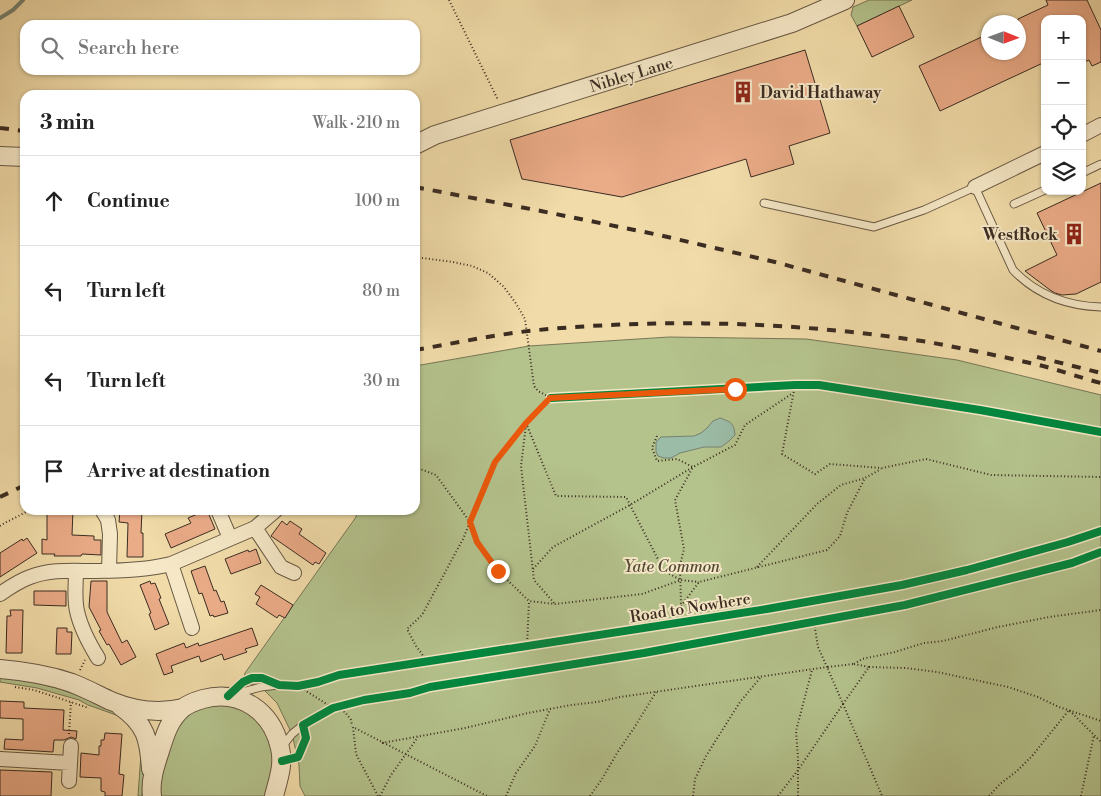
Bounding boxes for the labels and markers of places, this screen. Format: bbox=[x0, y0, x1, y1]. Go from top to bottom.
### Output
building icon: David Hathaway bbox=[730, 79, 756, 105]
place label: David Hathaway bbox=[760, 83, 882, 103]
building icon: WestRock bbox=[1061, 221, 1087, 247]
place label: WestRock bbox=[982, 225, 1059, 245]

